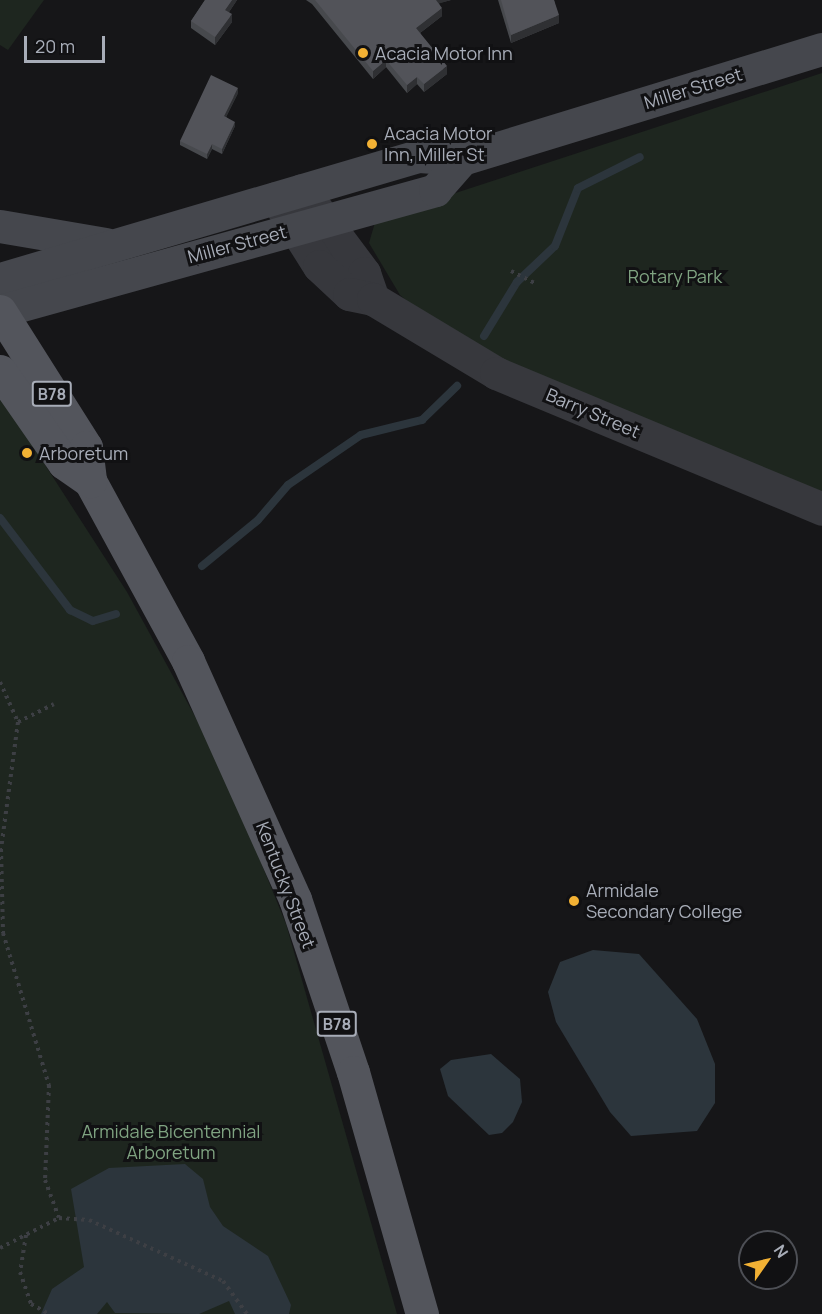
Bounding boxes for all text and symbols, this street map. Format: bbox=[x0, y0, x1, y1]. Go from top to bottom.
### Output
scale bar bbox=[27, 24, 108, 62]
text: 20 m bbox=[35, 34, 75, 58]
place label: Acacia Motor Inn bbox=[375, 42, 513, 64]
marker: Acacia Motor Inn bbox=[356, 46, 370, 60]
street label: Miller Street bbox=[641, 63, 745, 113]
place label: Acacia Motor Inn, Miller St bbox=[384, 123, 493, 166]
marker: Acacia Motor Inn, Miller St bbox=[365, 137, 379, 151]
street label: Miller Street bbox=[185, 220, 289, 268]
park label: Rotary Park bbox=[628, 265, 722, 287]
road number: B78 bbox=[31, 381, 73, 407]
street label: Barry Street bbox=[543, 384, 643, 442]
place label: Arboretum bbox=[39, 442, 128, 464]
marker: Arboretum bbox=[20, 446, 34, 460]
street label: Kentucky Street bbox=[252, 819, 320, 951]
place label: Armidale Secondary College bbox=[586, 880, 742, 922]
marker: Armidale Secondary College bbox=[567, 894, 581, 908]
road number: B78 bbox=[316, 1011, 358, 1037]
park label: Armidale Bicentennial Arboretum bbox=[81, 1121, 261, 1164]
north arrow bbox=[738, 1230, 798, 1290]
text: N bbox=[769, 1240, 794, 1262]

